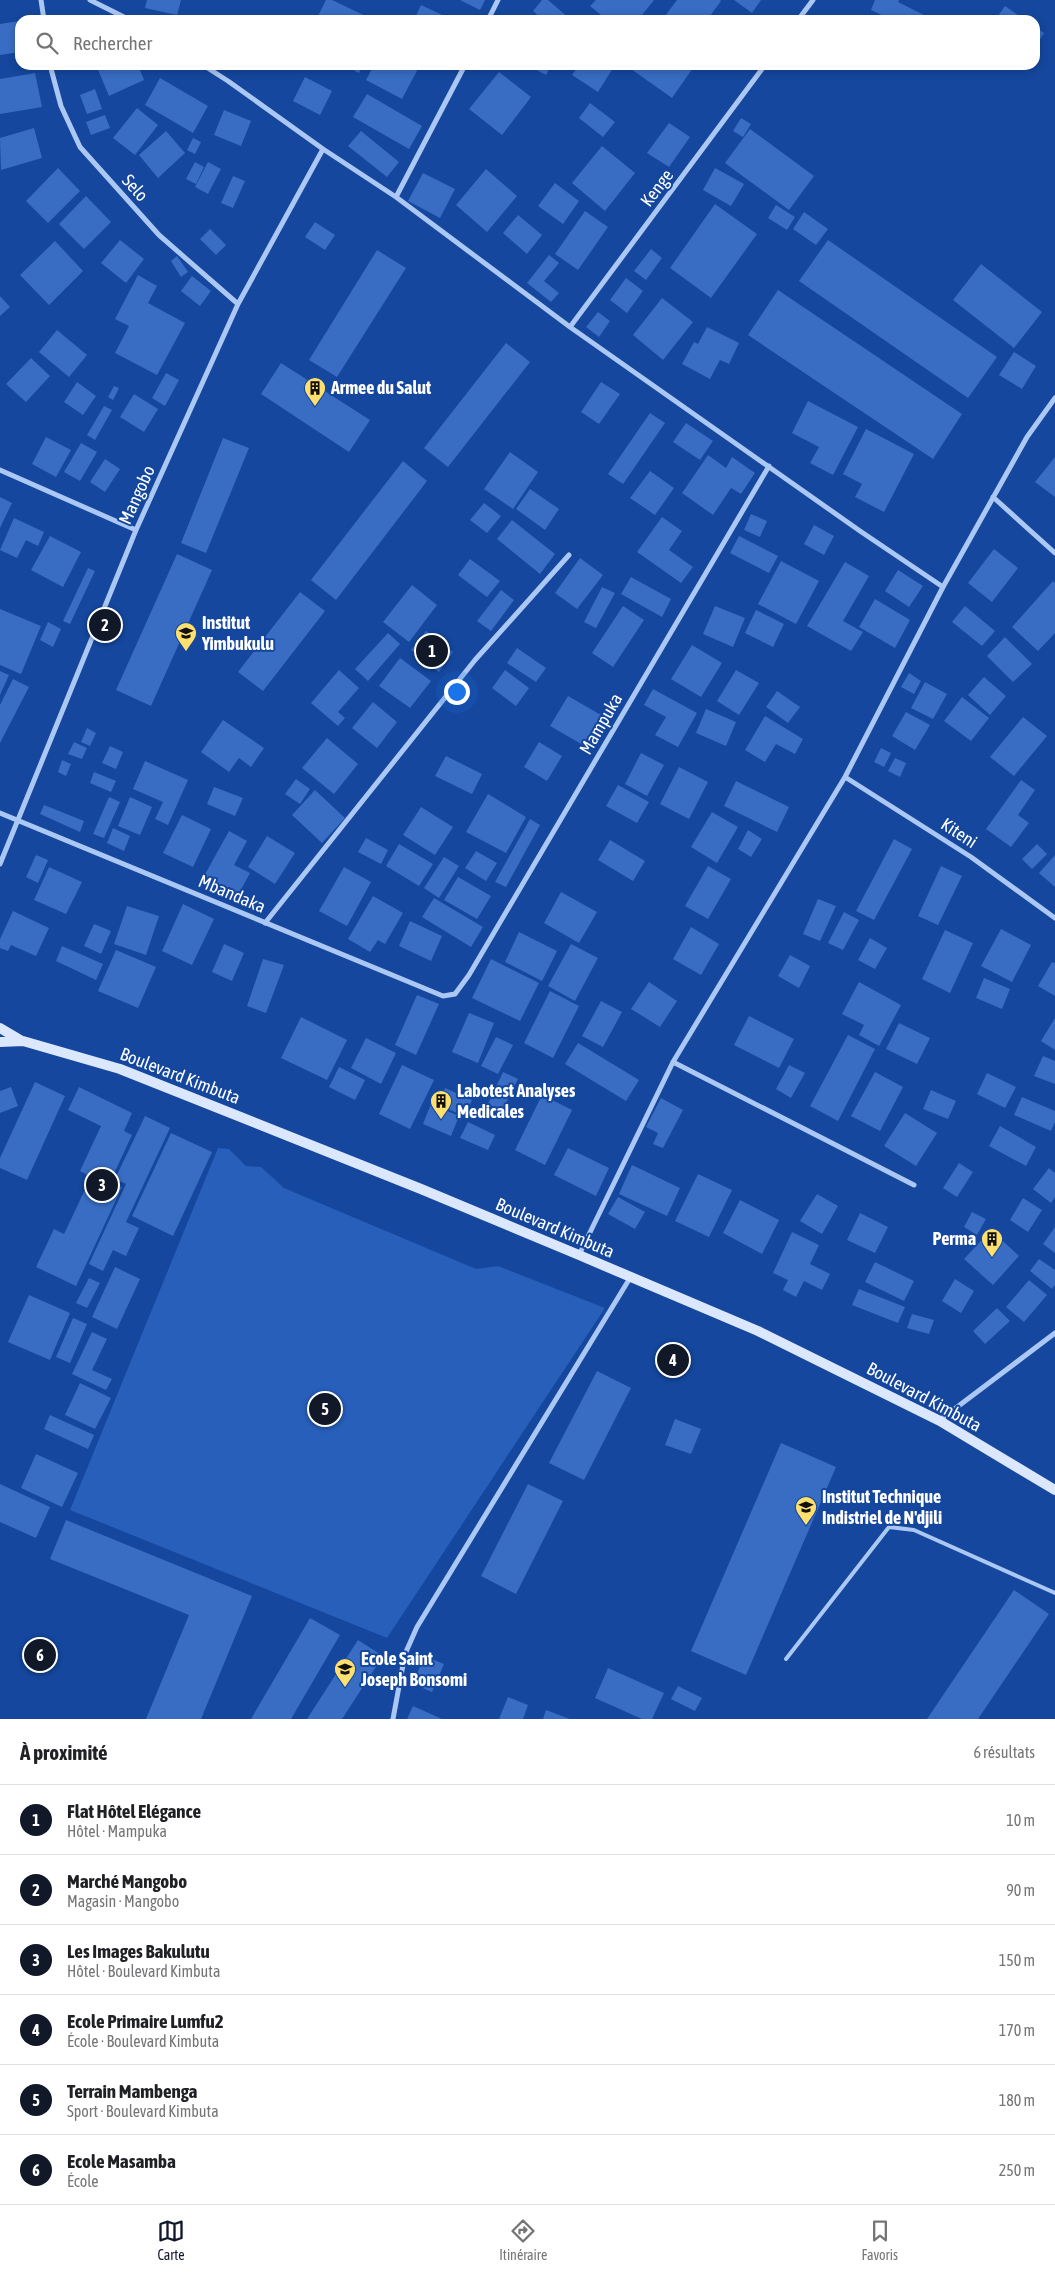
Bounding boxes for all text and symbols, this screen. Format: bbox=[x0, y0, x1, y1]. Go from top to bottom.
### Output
search box bbox=[15, 15, 1040, 70]
icon: search bbox=[33, 29, 61, 57]
text: Rechercher bbox=[73, 32, 152, 54]
street label: Kenge bbox=[636, 165, 677, 210]
street label: Selo bbox=[118, 170, 153, 205]
building icon: Armee du Salut bbox=[303, 376, 327, 407]
place label: Armee du Salut bbox=[330, 377, 432, 398]
street label: Mangobo bbox=[114, 462, 159, 527]
pin: 2 bbox=[89, 606, 121, 644]
place label: Institut Yimbukulu bbox=[201, 612, 274, 654]
school or university icon: Institut Yimbukulu bbox=[174, 621, 198, 652]
pin: 1 bbox=[416, 632, 448, 670]
your location bbox=[444, 679, 470, 705]
street label: Mampuka bbox=[575, 690, 626, 758]
street label: Kiteni bbox=[937, 813, 981, 852]
street label: Mbandaka bbox=[195, 870, 269, 917]
street label: Boulevard Kimbuta bbox=[117, 1043, 243, 1108]
place label: Labotest Analyses Medicales bbox=[457, 1080, 576, 1122]
building icon: Labotest Analyses Medicales bbox=[429, 1089, 453, 1120]
pin: 3 bbox=[86, 1166, 118, 1204]
street label: Boulevard Kimbuta bbox=[493, 1193, 618, 1262]
building icon: Perma bbox=[980, 1227, 1004, 1258]
place label: Perma bbox=[933, 1228, 976, 1249]
pin: 4 bbox=[657, 1341, 689, 1379]
street label: Boulevard Kimbuta bbox=[863, 1358, 985, 1436]
pin: 5 bbox=[309, 1390, 341, 1428]
place label: Institut Technique Indistriel de N'djili bbox=[822, 1486, 942, 1528]
school or university icon: Institut Technique Indistriel de N'djili bbox=[794, 1495, 818, 1526]
pin: 6 bbox=[24, 1636, 56, 1674]
place label: Ecole Saint Joseph Bonsomi bbox=[360, 1648, 467, 1690]
school or university icon: Ecole Saint Joseph Bonsomi bbox=[333, 1657, 357, 1688]
text: À proximité bbox=[20, 1740, 108, 1764]
text: 6 résultats bbox=[973, 1743, 1035, 1761]
text: Flat Hôtel Elégance bbox=[67, 1800, 201, 1822]
text: 1 bbox=[32, 1811, 40, 1829]
text: 10 m bbox=[1006, 1811, 1035, 1829]
text: Hôtel · Mampuka bbox=[67, 1822, 167, 1840]
text: Marché Mangobo bbox=[67, 1870, 187, 1892]
text: 2 bbox=[32, 1881, 40, 1899]
text: 90 m bbox=[1006, 1881, 1035, 1899]
text: Magasin · Mangobo bbox=[67, 1892, 179, 1910]
text: Les Images Bakulutu bbox=[67, 1940, 210, 1962]
text: 3 bbox=[32, 1951, 40, 1969]
text: 150 m bbox=[999, 1951, 1035, 1969]
text: Hôtel · Boulevard Kimbuta bbox=[67, 1962, 220, 1980]
text: Ecole Primaire Lumfu2 bbox=[67, 2010, 224, 2032]
text: 4 bbox=[32, 2021, 40, 2039]
text: 170 m bbox=[999, 2021, 1035, 2039]
text: École · Boulevard Kimbuta bbox=[67, 2032, 219, 2050]
text: Terrain Mambenga bbox=[67, 2080, 197, 2102]
text: 5 bbox=[32, 2091, 40, 2109]
text: 180 m bbox=[999, 2091, 1035, 2109]
text: Sport · Boulevard Kimbuta bbox=[67, 2102, 219, 2120]
text: Ecole Masamba bbox=[67, 2150, 176, 2172]
text: 6 bbox=[32, 2161, 40, 2179]
text: 250 m bbox=[999, 2161, 1035, 2179]
text: École bbox=[67, 2172, 99, 2190]
tab: Carte bbox=[157, 2217, 185, 2263]
tab: Itinéraire bbox=[499, 2217, 547, 2263]
tab: Favoris bbox=[862, 2217, 898, 2263]

